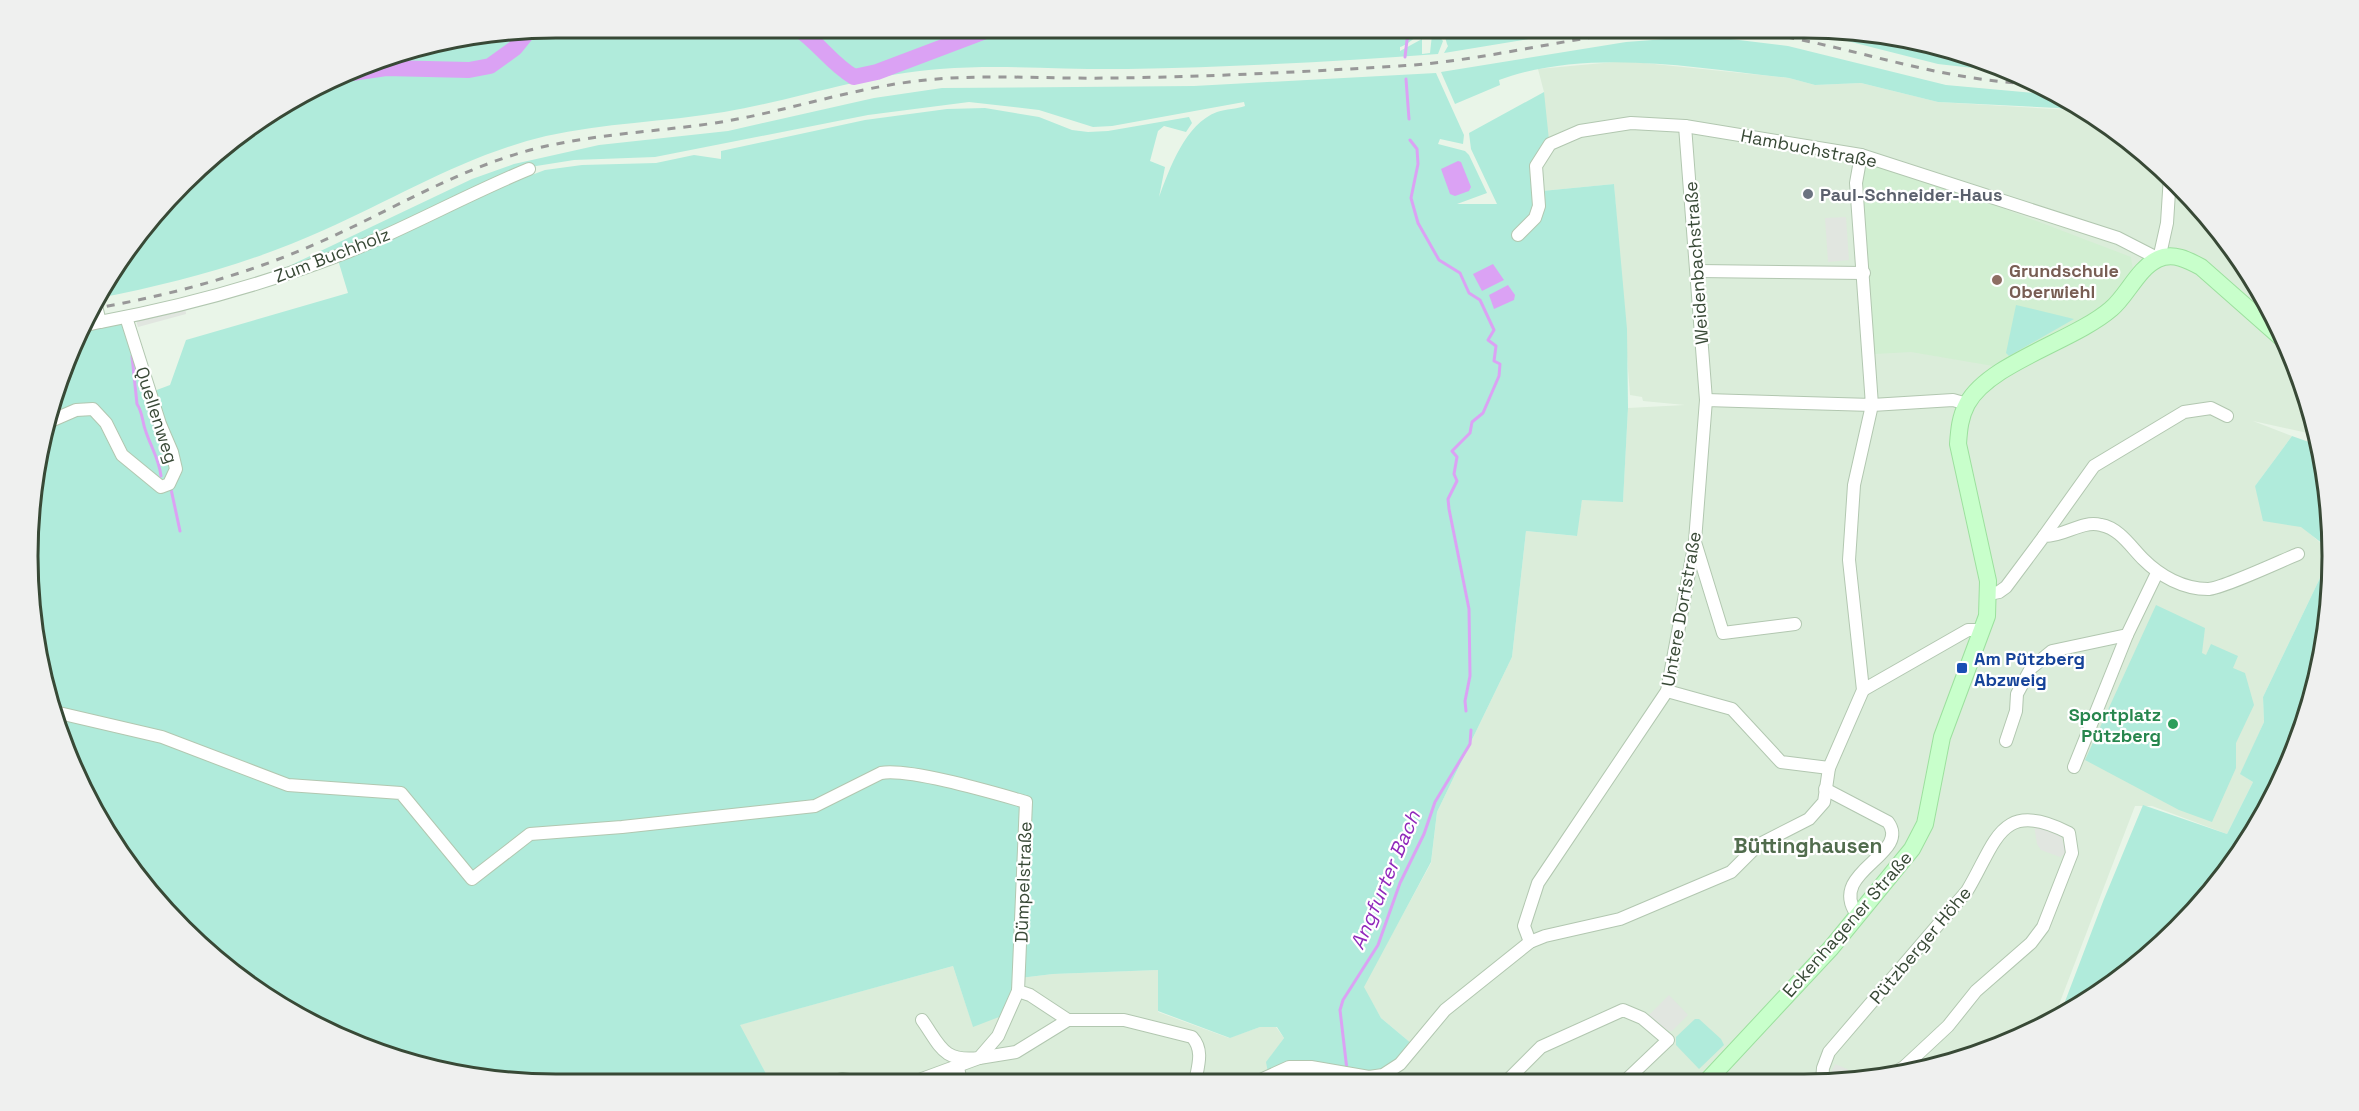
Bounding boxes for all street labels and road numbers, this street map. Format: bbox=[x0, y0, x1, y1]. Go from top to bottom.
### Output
street label: Hambuchstraße bbox=[1739, 124, 1879, 172]
street label: Weidenbachstraße bbox=[1679, 181, 1713, 345]
street label: Zum Buchholz bbox=[271, 222, 393, 288]
street label: Quellenweg bbox=[131, 364, 183, 466]
street label: Untere Dorfstraße bbox=[1656, 530, 1706, 688]
street label: Dümpelstraße bbox=[1009, 821, 1037, 943]
street label: Eckenhagener Straße bbox=[1777, 846, 1917, 1002]
street label: Pützberger Höhe bbox=[1864, 882, 1976, 1008]

